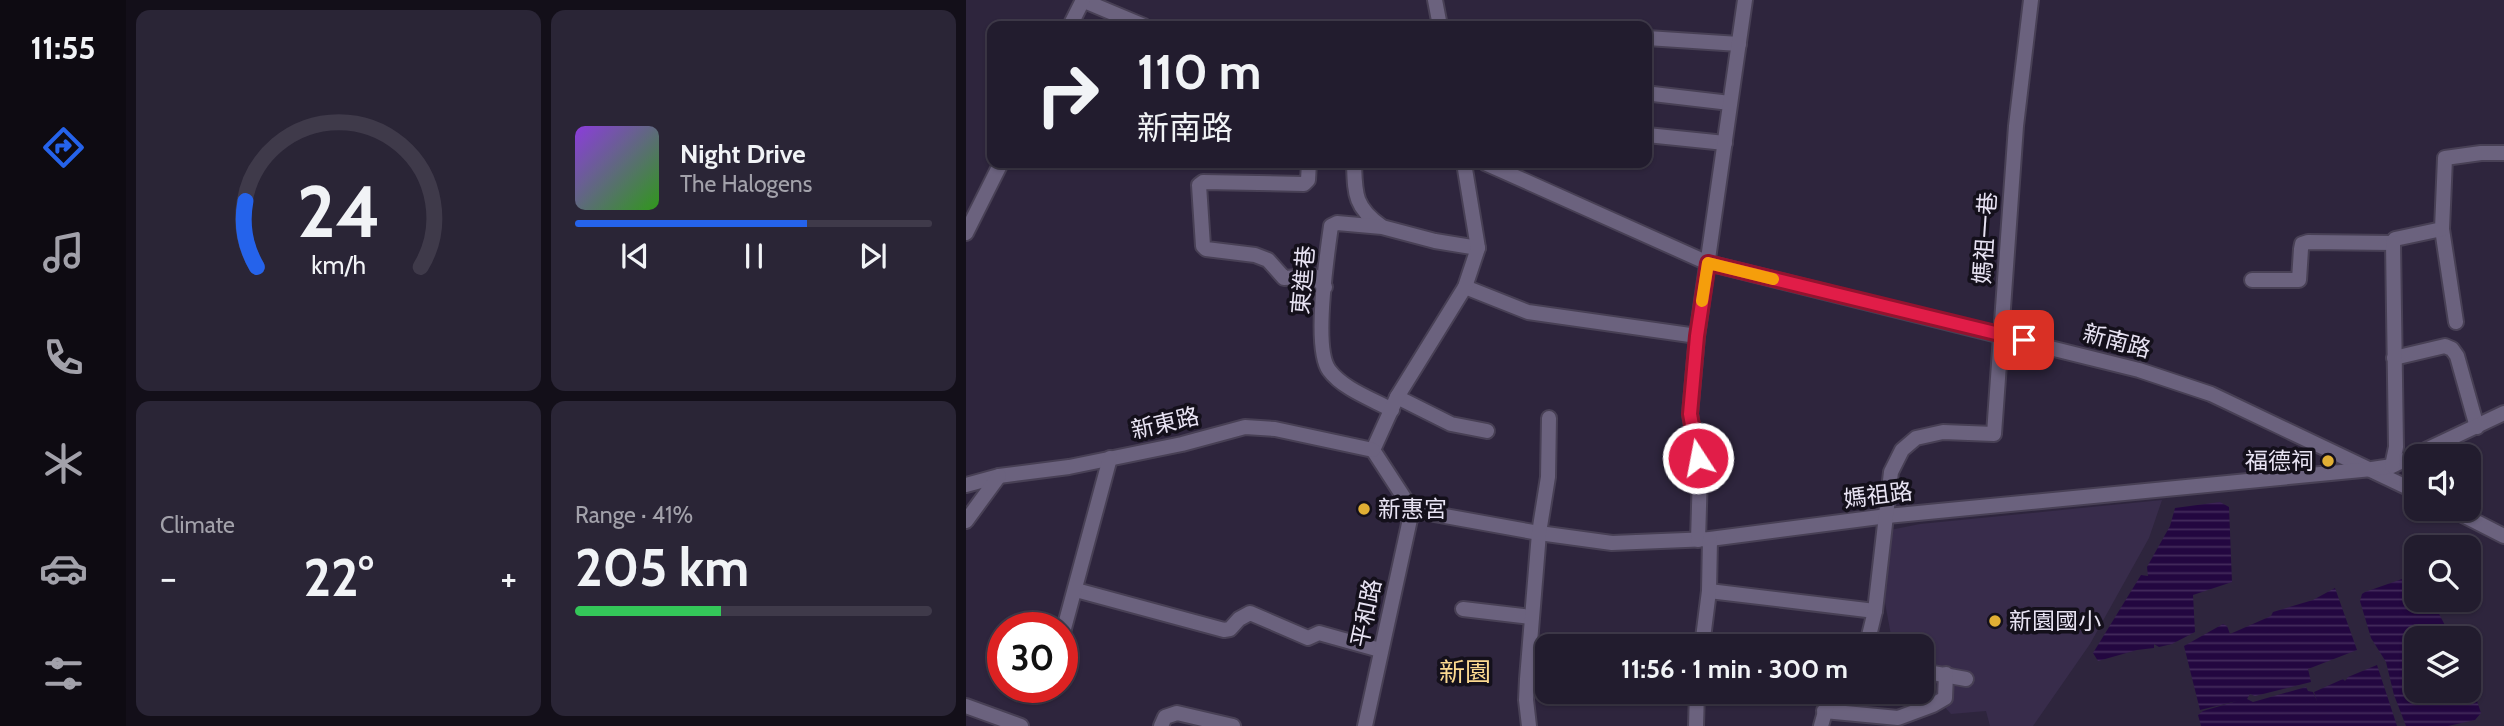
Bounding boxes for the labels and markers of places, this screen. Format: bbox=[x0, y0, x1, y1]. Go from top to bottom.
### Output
pin bbox=[1994, 310, 2054, 370]
place label: 福德祠 bbox=[2245, 447, 2314, 475]
marker: 福德祠 bbox=[2320, 453, 2336, 469]
place label: 新惠宮 bbox=[1378, 495, 1447, 523]
marker: 新惠宮 bbox=[1356, 501, 1372, 517]
place label: 新園國小 bbox=[2009, 607, 2101, 635]
marker: 新園國小 bbox=[1987, 613, 2003, 629]

